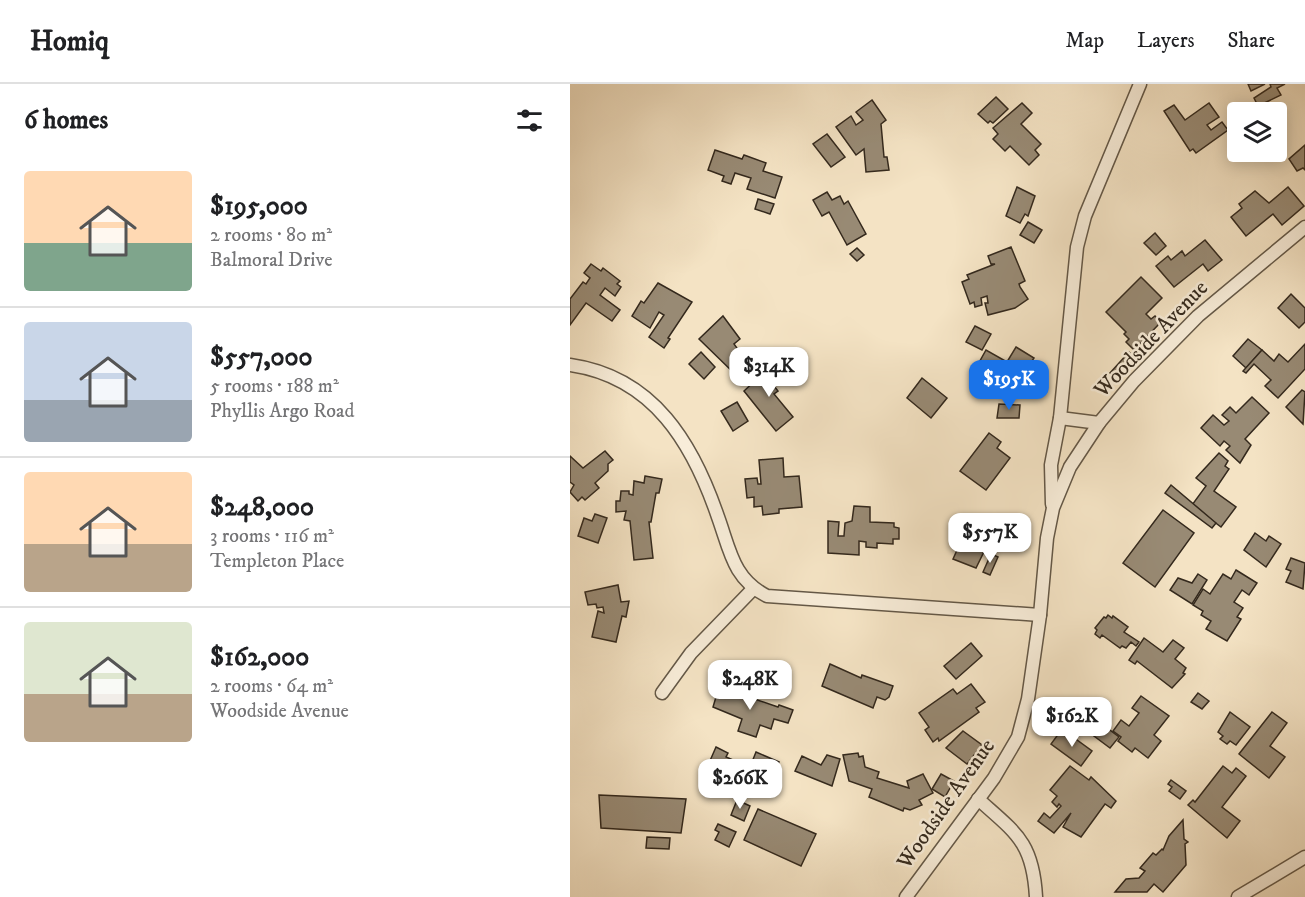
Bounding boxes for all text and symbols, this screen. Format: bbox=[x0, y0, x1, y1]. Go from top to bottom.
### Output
text: Homiq bbox=[30, 24, 109, 59]
text: Map bbox=[1065, 28, 1104, 54]
text: Layers bbox=[1137, 28, 1195, 54]
text: Share bbox=[1228, 28, 1275, 54]
map controls bbox=[1227, 102, 1287, 162]
button: layers bbox=[1227, 102, 1287, 162]
text: 6 homes bbox=[24, 104, 108, 137]
icon: filters bbox=[513, 104, 546, 137]
text: $195,000 bbox=[210, 190, 308, 223]
icon: home bbox=[72, 195, 144, 267]
text: 2 rooms · 80 m² bbox=[210, 223, 332, 248]
text: Balmoral Drive bbox=[210, 248, 333, 273]
street label: Woodside Avenue bbox=[1088, 275, 1214, 404]
text: $557,000 bbox=[210, 341, 313, 374]
icon: home bbox=[72, 346, 144, 418]
pin: $314K bbox=[727, 347, 811, 398]
text: $314K bbox=[743, 354, 795, 379]
pin: $195K bbox=[967, 360, 1051, 411]
text: $195K bbox=[983, 367, 1035, 392]
text: 5 rooms · 188 m² bbox=[210, 374, 339, 399]
text: Phyllis Argo Road bbox=[210, 399, 355, 424]
text: $248,000 bbox=[210, 491, 314, 524]
icon: home bbox=[72, 496, 144, 568]
pin: $557K bbox=[948, 513, 1032, 564]
text: $557K bbox=[962, 520, 1018, 545]
text: 3 rooms · 116 m² bbox=[210, 524, 334, 549]
text: Templeton Place bbox=[210, 549, 344, 574]
text: $162,000 bbox=[210, 641, 309, 674]
icon: home bbox=[72, 646, 144, 718]
pin: $248K bbox=[708, 660, 792, 711]
text: $248K bbox=[722, 667, 778, 692]
text: 2 rooms · 64 m² bbox=[210, 674, 333, 699]
pin: $162K bbox=[1030, 697, 1114, 748]
text: Woodside Avenue bbox=[210, 699, 349, 724]
text: $162K bbox=[1046, 704, 1098, 729]
street label: Woodside Avenue bbox=[891, 734, 1001, 875]
pin: $266K bbox=[698, 759, 782, 810]
text: $266K bbox=[712, 766, 768, 791]

